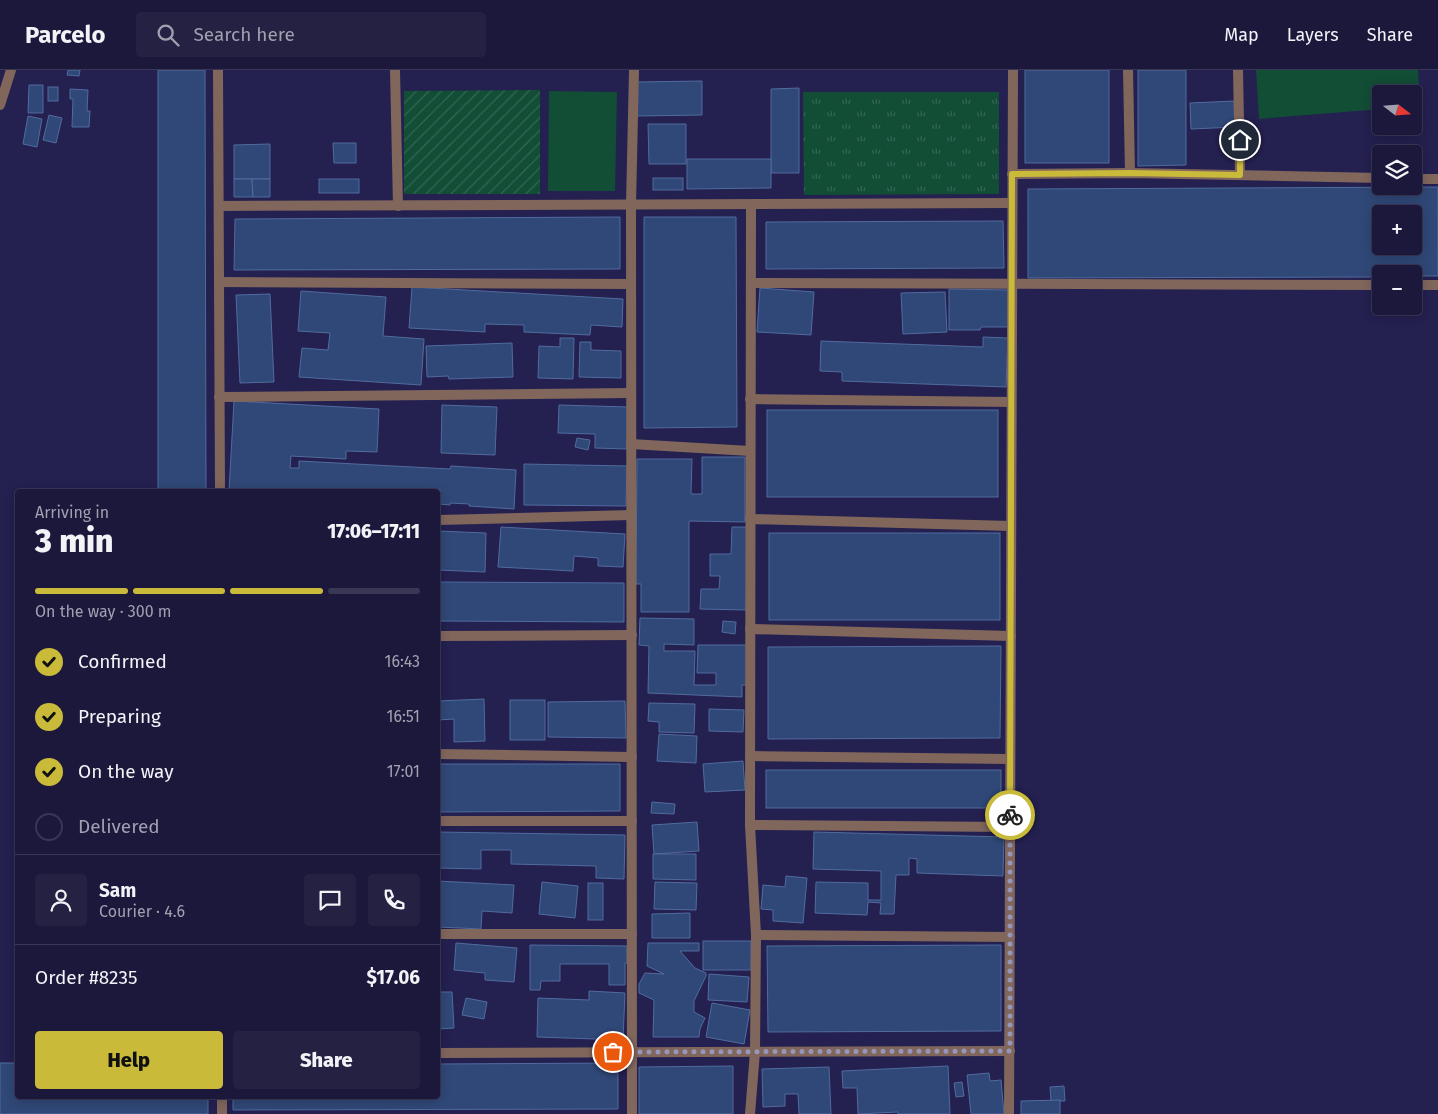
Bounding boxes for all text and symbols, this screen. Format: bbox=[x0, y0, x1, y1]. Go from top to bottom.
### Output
search box bbox=[136, 12, 486, 57]
text: Parcelo bbox=[25, 21, 106, 49]
icon: search bbox=[154, 21, 182, 49]
text: Search here bbox=[194, 23, 295, 46]
text: Map bbox=[1224, 24, 1259, 46]
text: Layers bbox=[1287, 24, 1339, 46]
text: Share bbox=[1367, 24, 1413, 46]
north arrow bbox=[1372, 85, 1422, 135]
map controls bbox=[1372, 85, 1422, 315]
pin bbox=[1219, 119, 1261, 161]
icon: home bbox=[1226, 126, 1254, 154]
button: layers bbox=[1372, 145, 1422, 195]
button: + bbox=[1372, 205, 1422, 255]
button: − bbox=[1372, 265, 1422, 315]
text: Arriving in bbox=[35, 503, 109, 522]
text: 17:06–17:11 bbox=[327, 520, 420, 543]
text: 3 min bbox=[35, 522, 113, 560]
text: On the way · 300 m bbox=[35, 602, 172, 621]
icon: check bbox=[35, 648, 63, 676]
text: Confirmed bbox=[78, 650, 167, 673]
text: 16:43 bbox=[385, 652, 420, 671]
icon: check bbox=[35, 703, 63, 731]
text: Preparing bbox=[78, 705, 161, 728]
text: 16:51 bbox=[387, 707, 420, 726]
icon: check bbox=[35, 758, 63, 786]
text: On the way bbox=[78, 760, 174, 783]
text: 17:01 bbox=[387, 762, 420, 781]
courier bbox=[985, 790, 1035, 840]
icon: bike bbox=[996, 801, 1024, 829]
text: Delivered bbox=[78, 815, 160, 838]
button: person bbox=[35, 874, 87, 926]
button: chat bbox=[304, 874, 356, 926]
button: phone bbox=[368, 874, 420, 926]
text: Sam bbox=[99, 879, 136, 902]
text: Courier · 4.6 bbox=[99, 902, 185, 921]
text: Order #8235 bbox=[35, 966, 137, 989]
text: $17.06 bbox=[366, 966, 420, 989]
button: Help bbox=[35, 1031, 223, 1089]
button: Share bbox=[233, 1031, 420, 1089]
pin bbox=[592, 1031, 634, 1073]
icon: bag bbox=[599, 1038, 627, 1066]

